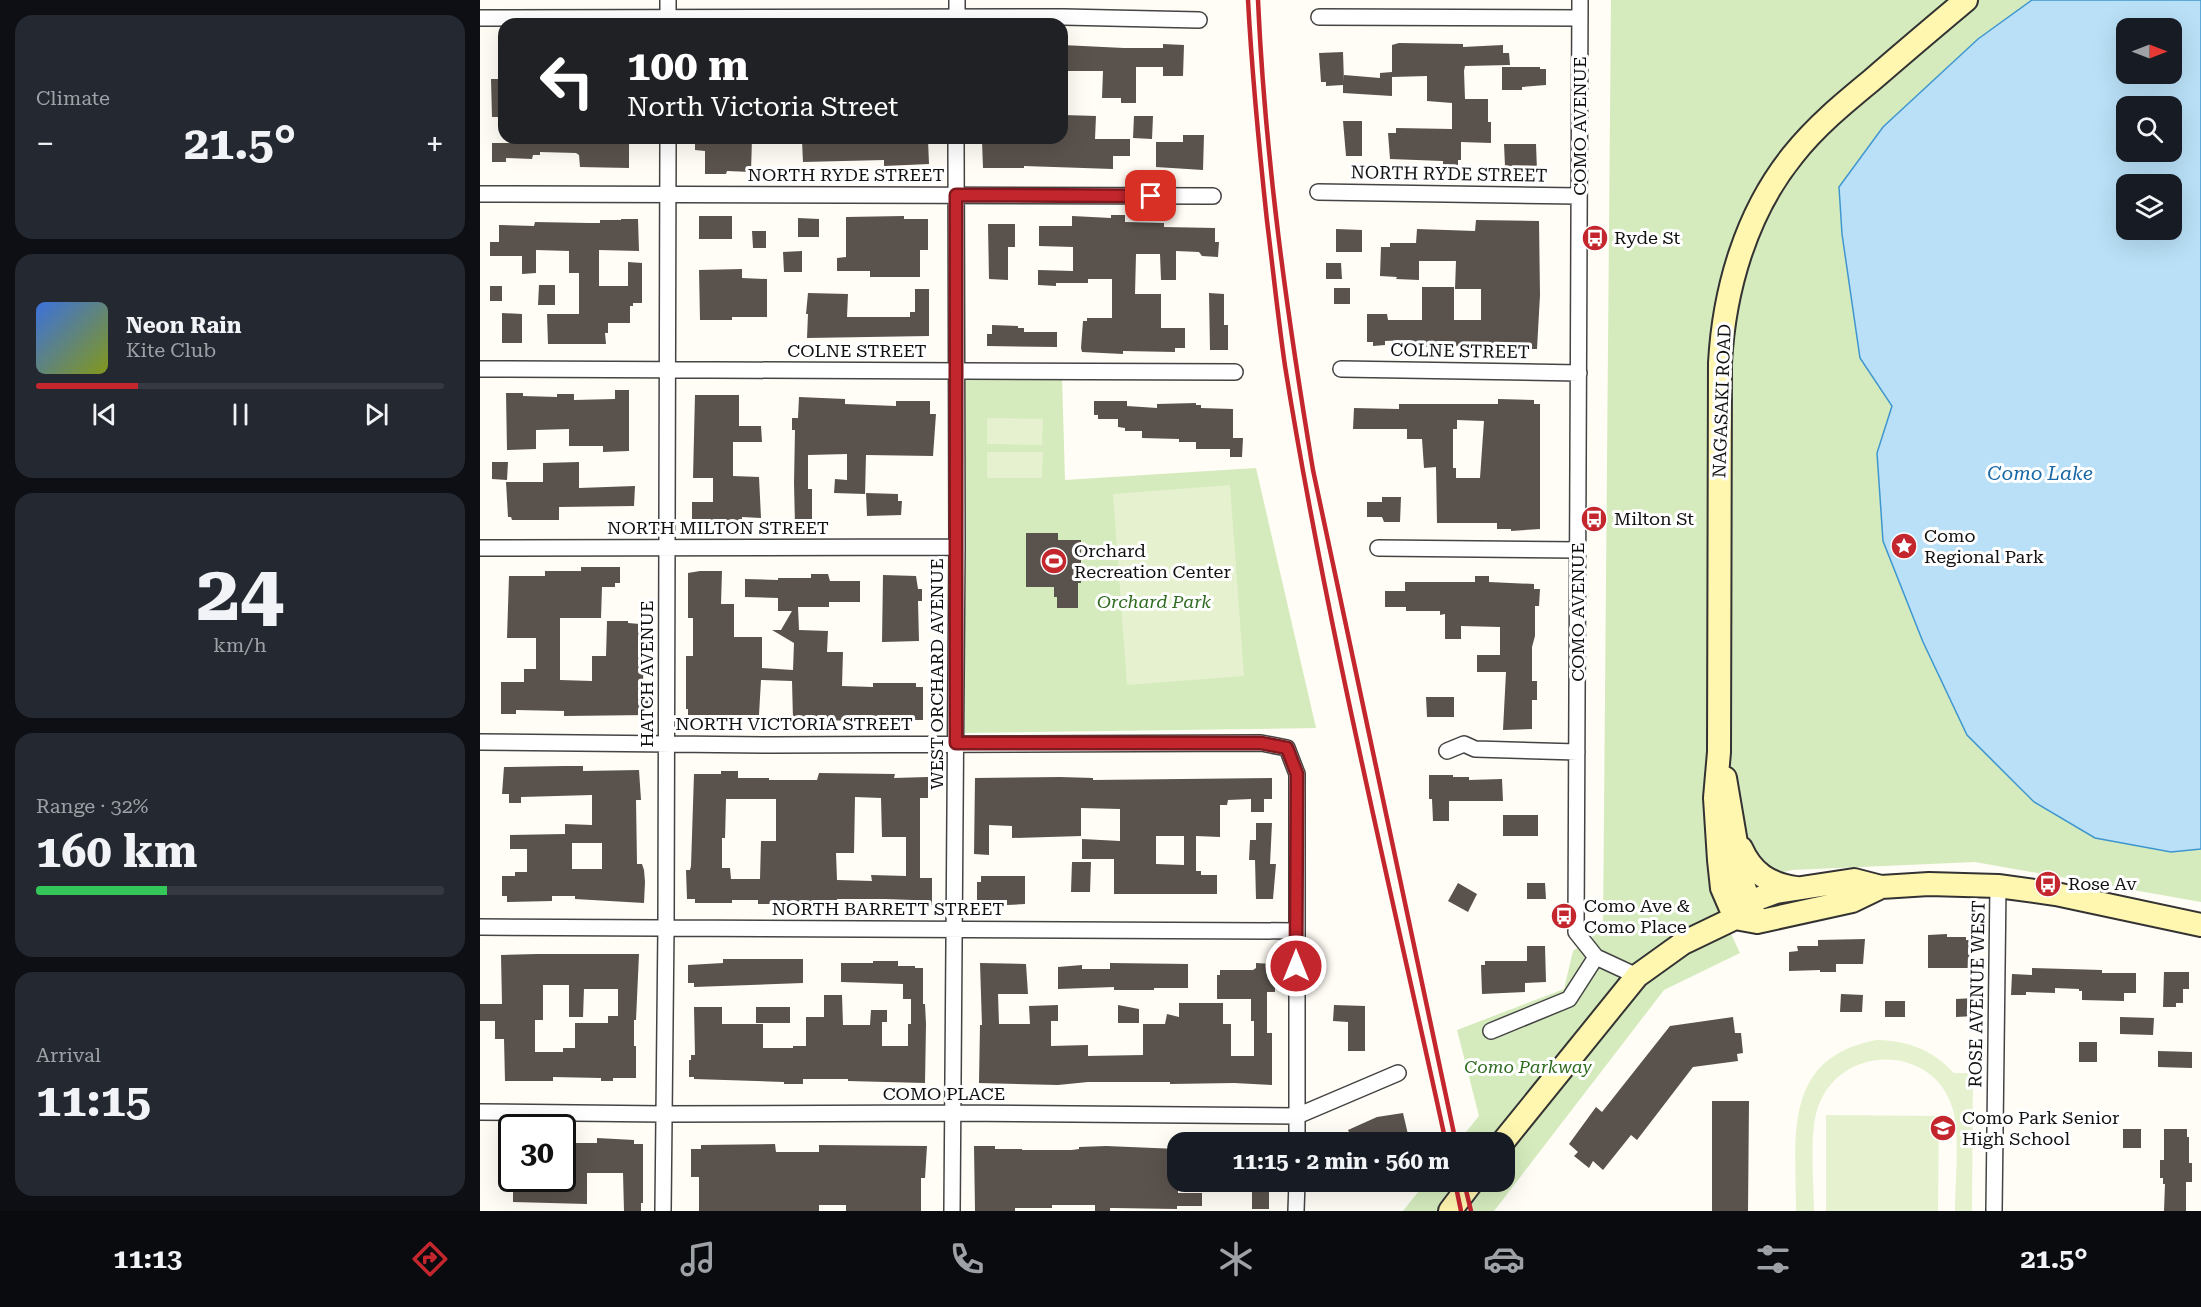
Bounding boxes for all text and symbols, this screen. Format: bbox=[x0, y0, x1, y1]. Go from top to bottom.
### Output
north arrow bbox=[2116, 18, 2182, 84]
map controls bbox=[2116, 18, 2182, 240]
text: 100 m bbox=[627, 41, 749, 90]
icon: left bbox=[528, 42, 606, 120]
street label: COMO AVENUE bbox=[1569, 56, 1590, 196]
text: Climate bbox=[36, 86, 110, 110]
text: North Victoria Street bbox=[627, 91, 898, 123]
button: search bbox=[2116, 96, 2182, 162]
text: 21.5° bbox=[184, 117, 296, 170]
text: − bbox=[36, 124, 54, 163]
text: + bbox=[426, 124, 444, 163]
street label: NORTH RYDE STREET bbox=[1350, 161, 1548, 186]
street label: NORTH RYDE STREET bbox=[748, 164, 944, 185]
pin bbox=[1125, 170, 1176, 221]
button: layers bbox=[2116, 174, 2182, 240]
icon: arrive bbox=[1134, 179, 1167, 212]
bus stop icon: Ryde St bbox=[1580, 223, 1610, 253]
place label: Ryde St bbox=[1614, 227, 1681, 248]
text: Neon Rain bbox=[126, 313, 241, 338]
street label: NAGASAKI ROAD bbox=[1708, 323, 1735, 478]
text: Kite Club bbox=[126, 338, 216, 362]
street label: COLNE STREET bbox=[1390, 339, 1530, 362]
street label: COLNE STREET bbox=[787, 340, 927, 361]
icon: previous bbox=[88, 398, 121, 431]
icon: pause bbox=[224, 398, 257, 431]
icon: next bbox=[360, 398, 393, 431]
water label: Como Lake bbox=[1987, 461, 2093, 485]
bus stop icon: Milton St bbox=[1579, 504, 1609, 534]
place label: Milton St bbox=[1614, 508, 1694, 529]
street label: NORTH MILTON STREET bbox=[607, 517, 829, 538]
place label: Como Regional Park bbox=[1924, 525, 2044, 567]
place icon: Como Regional Park bbox=[1889, 531, 1919, 561]
place label: Orchard Recreation Center bbox=[1074, 540, 1231, 582]
street label: COMO AVENUE bbox=[1567, 542, 1588, 682]
sports icon: Orchard Recreation Center bbox=[1039, 546, 1069, 576]
text: 24 bbox=[196, 548, 284, 639]
street label: WEST ORCHARD AVENUE bbox=[926, 558, 947, 790]
park label: Orchard Park bbox=[1097, 591, 1211, 612]
street label: HATCH AVENUE bbox=[636, 600, 657, 748]
text: km/h bbox=[213, 633, 267, 657]
street label: NORTH VICTORIA STREET bbox=[675, 713, 913, 734]
text: Range · 32% bbox=[36, 794, 148, 818]
text: 160 km bbox=[36, 825, 197, 878]
bus stop icon: Rose Av bbox=[2033, 869, 2063, 899]
place label: Rose Av bbox=[2068, 873, 2137, 894]
place label: Como Ave & Como Place bbox=[1584, 895, 1690, 937]
street label: NORTH BARRETT STREET bbox=[772, 898, 1004, 919]
street label: ROSE AVENUE WEST bbox=[1964, 900, 1989, 1088]
bus stop icon: Como Ave & Como Place bbox=[1549, 901, 1579, 931]
position arrow bbox=[1264, 934, 1328, 998]
text: Arrival bbox=[36, 1043, 101, 1067]
park label: Como Parkway bbox=[1464, 1056, 1592, 1077]
text: 11:15 bbox=[36, 1074, 151, 1127]
street label: COMO PLACE bbox=[883, 1083, 1005, 1104]
place label: Como Park Senior High School bbox=[1962, 1107, 2119, 1149]
school or university icon: Como Park Senior High School bbox=[1928, 1113, 1958, 1143]
speed limit sign: 30 bbox=[498, 1114, 576, 1192]
text: 11:15 · 2 min · 560 m bbox=[1232, 1149, 1450, 1174]
icon: directions bbox=[409, 1238, 451, 1280]
icon: music bbox=[677, 1238, 719, 1280]
icon: phone bbox=[946, 1238, 988, 1280]
icon: climate bbox=[1215, 1238, 1257, 1280]
icon: car bbox=[1483, 1238, 1525, 1280]
icon: filters bbox=[1752, 1238, 1794, 1280]
text: 11:13 bbox=[113, 1243, 182, 1275]
text: 21.5° bbox=[2020, 1243, 2088, 1275]

